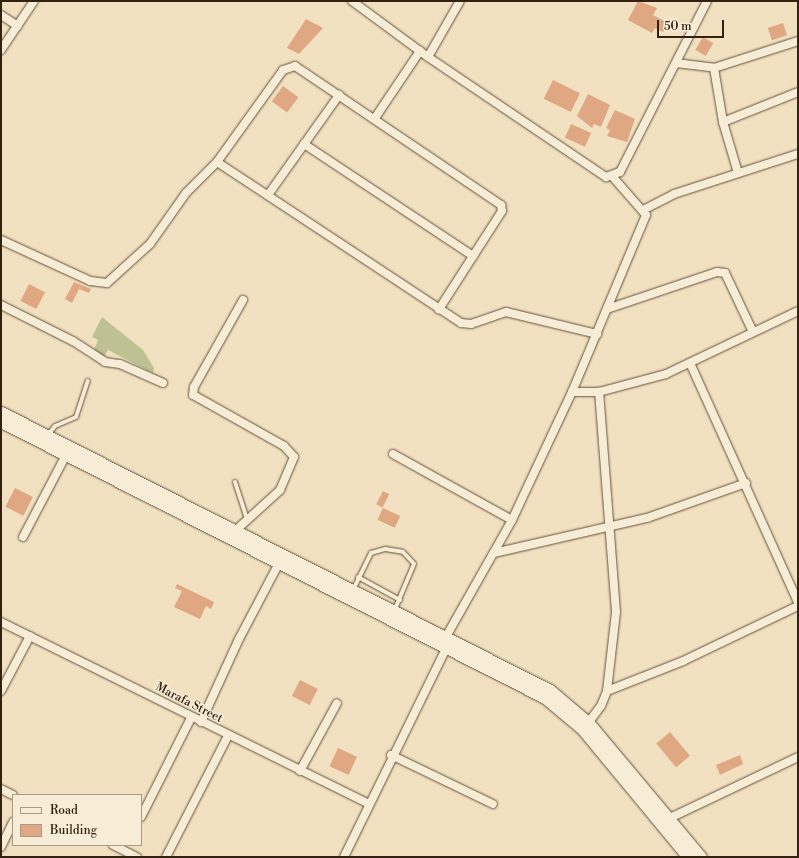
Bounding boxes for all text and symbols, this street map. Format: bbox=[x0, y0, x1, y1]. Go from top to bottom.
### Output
scale bar bbox=[659, 12, 726, 38]
text: 50 m bbox=[664, 19, 692, 34]
street label: Marafa Street bbox=[153, 680, 225, 726]
legend bbox=[12, 794, 142, 846]
text: Road bbox=[50, 803, 78, 818]
text: Building bbox=[50, 823, 97, 838]

